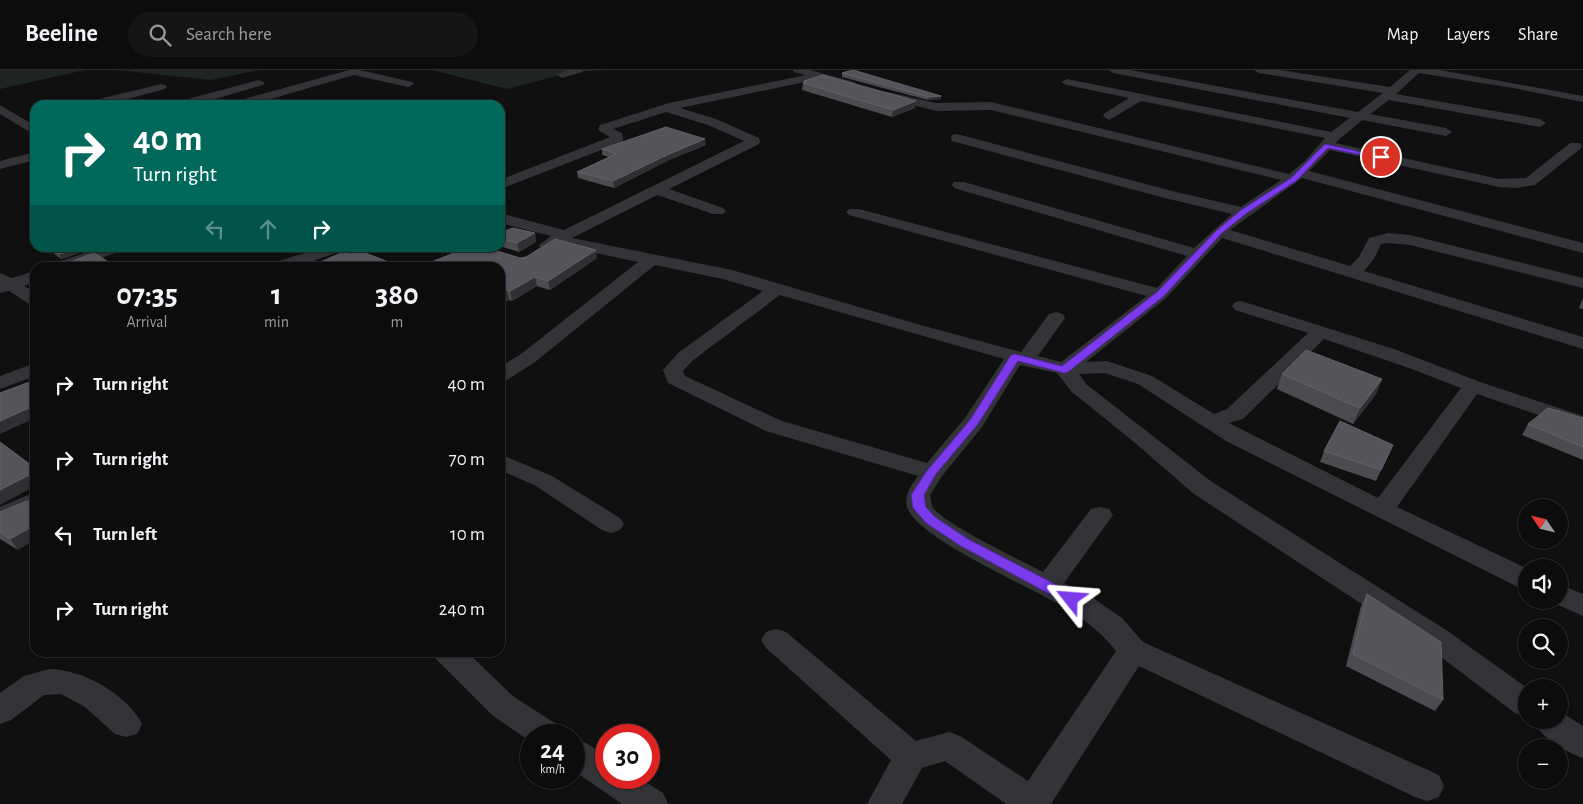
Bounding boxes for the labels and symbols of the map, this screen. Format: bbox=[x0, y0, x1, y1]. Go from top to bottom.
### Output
pin bbox=[1360, 136, 1402, 178]
north arrow bbox=[1518, 499, 1568, 549]
position arrow bbox=[1044, 572, 1096, 624]
speed limit sign: 30 bbox=[595, 724, 660, 789]

